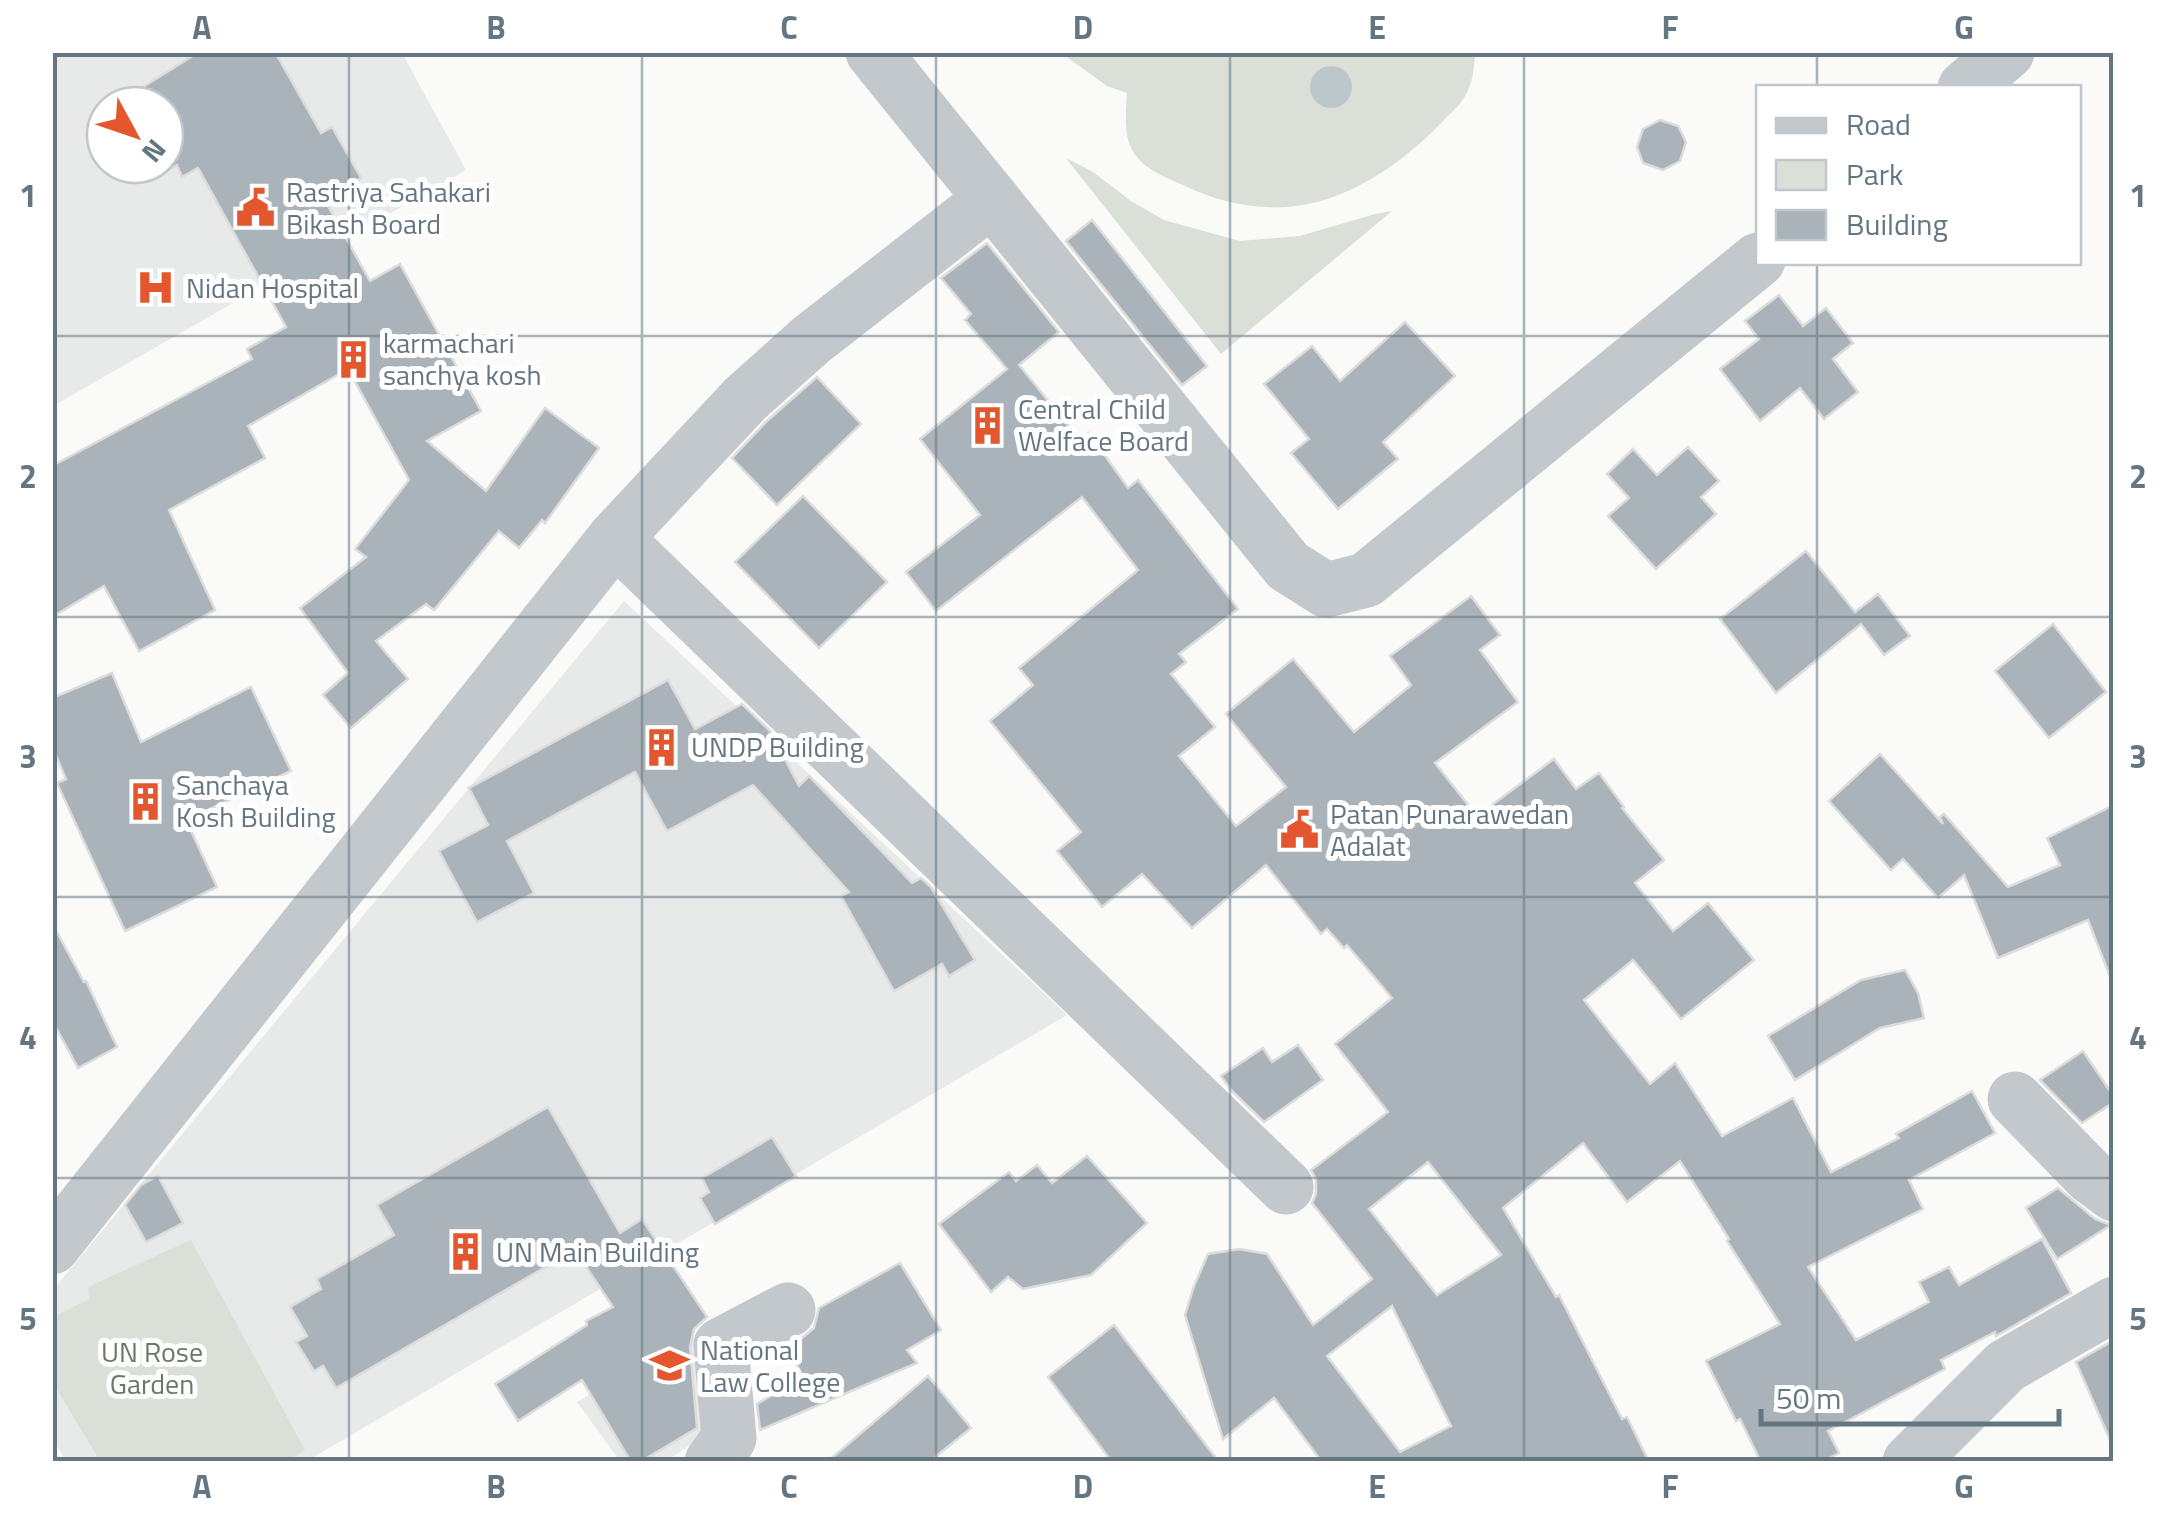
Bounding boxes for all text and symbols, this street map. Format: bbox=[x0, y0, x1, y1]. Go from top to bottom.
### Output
text: A bbox=[192, 3, 212, 51]
text: B bbox=[486, 3, 506, 51]
text: C bbox=[780, 3, 798, 51]
text: D bbox=[1073, 3, 1093, 51]
text: E bbox=[1368, 3, 1386, 51]
text: F bbox=[1662, 3, 1679, 51]
text: G bbox=[1954, 3, 1974, 51]
north arrow bbox=[85, 85, 185, 185]
legend bbox=[1756, 85, 2081, 265]
text: Road bbox=[1846, 101, 1911, 147]
text: N bbox=[132, 130, 177, 173]
text: Park bbox=[1846, 151, 1903, 197]
place label: Rastriya Sahakari Bikash Board bbox=[286, 170, 491, 245]
text: 1 bbox=[19, 171, 37, 219]
text: 1 bbox=[2129, 171, 2147, 219]
public building icon: Rastriya Sahakari Bikash Board bbox=[235, 187, 277, 229]
text: Building bbox=[1846, 201, 1948, 247]
place label: Nidan Hospital bbox=[186, 266, 359, 309]
hospital icon: Nidan Hospital bbox=[135, 267, 177, 309]
place label: karmachari sanchya kosh bbox=[383, 321, 542, 396]
building icon: karmachari sanchya kosh bbox=[332, 338, 374, 380]
place label: Central Child Welface Board bbox=[1018, 387, 1189, 462]
building icon: Central Child Welface Board bbox=[967, 404, 1009, 446]
text: 2 bbox=[19, 452, 37, 500]
text: 2 bbox=[2129, 452, 2147, 500]
place label: UNDP Building bbox=[691, 725, 864, 768]
building icon: UNDP Building bbox=[640, 726, 682, 768]
text: 3 bbox=[19, 732, 37, 780]
text: 3 bbox=[2129, 732, 2147, 780]
place label: Sanchaya Kosh Building bbox=[176, 763, 336, 838]
building icon: Sanchaya Kosh Building bbox=[125, 780, 167, 822]
place label: Patan Punarawedan Adalat bbox=[1330, 792, 1569, 867]
public building icon: Patan Punarawedan Adalat bbox=[1279, 809, 1321, 851]
text: 4 bbox=[19, 1013, 37, 1061]
text: 4 bbox=[2129, 1013, 2147, 1061]
place label: UN Main Building bbox=[496, 1230, 699, 1273]
building icon: UN Main Building bbox=[445, 1231, 487, 1273]
text: 5 bbox=[19, 1294, 37, 1342]
text: 5 bbox=[2129, 1294, 2147, 1342]
place label: National Law College bbox=[700, 1328, 840, 1403]
park label: UN Rose Garden bbox=[101, 1330, 203, 1405]
school or university icon: National Law College bbox=[649, 1345, 691, 1387]
scale bar bbox=[1761, 1364, 2058, 1426]
text: 50 m bbox=[1776, 1375, 1841, 1421]
text: A bbox=[192, 1462, 212, 1510]
text: B bbox=[486, 1462, 506, 1510]
text: C bbox=[780, 1462, 798, 1510]
text: D bbox=[1073, 1462, 1093, 1510]
text: E bbox=[1368, 1462, 1386, 1510]
text: F bbox=[1662, 1462, 1679, 1510]
text: G bbox=[1954, 1462, 1974, 1510]

